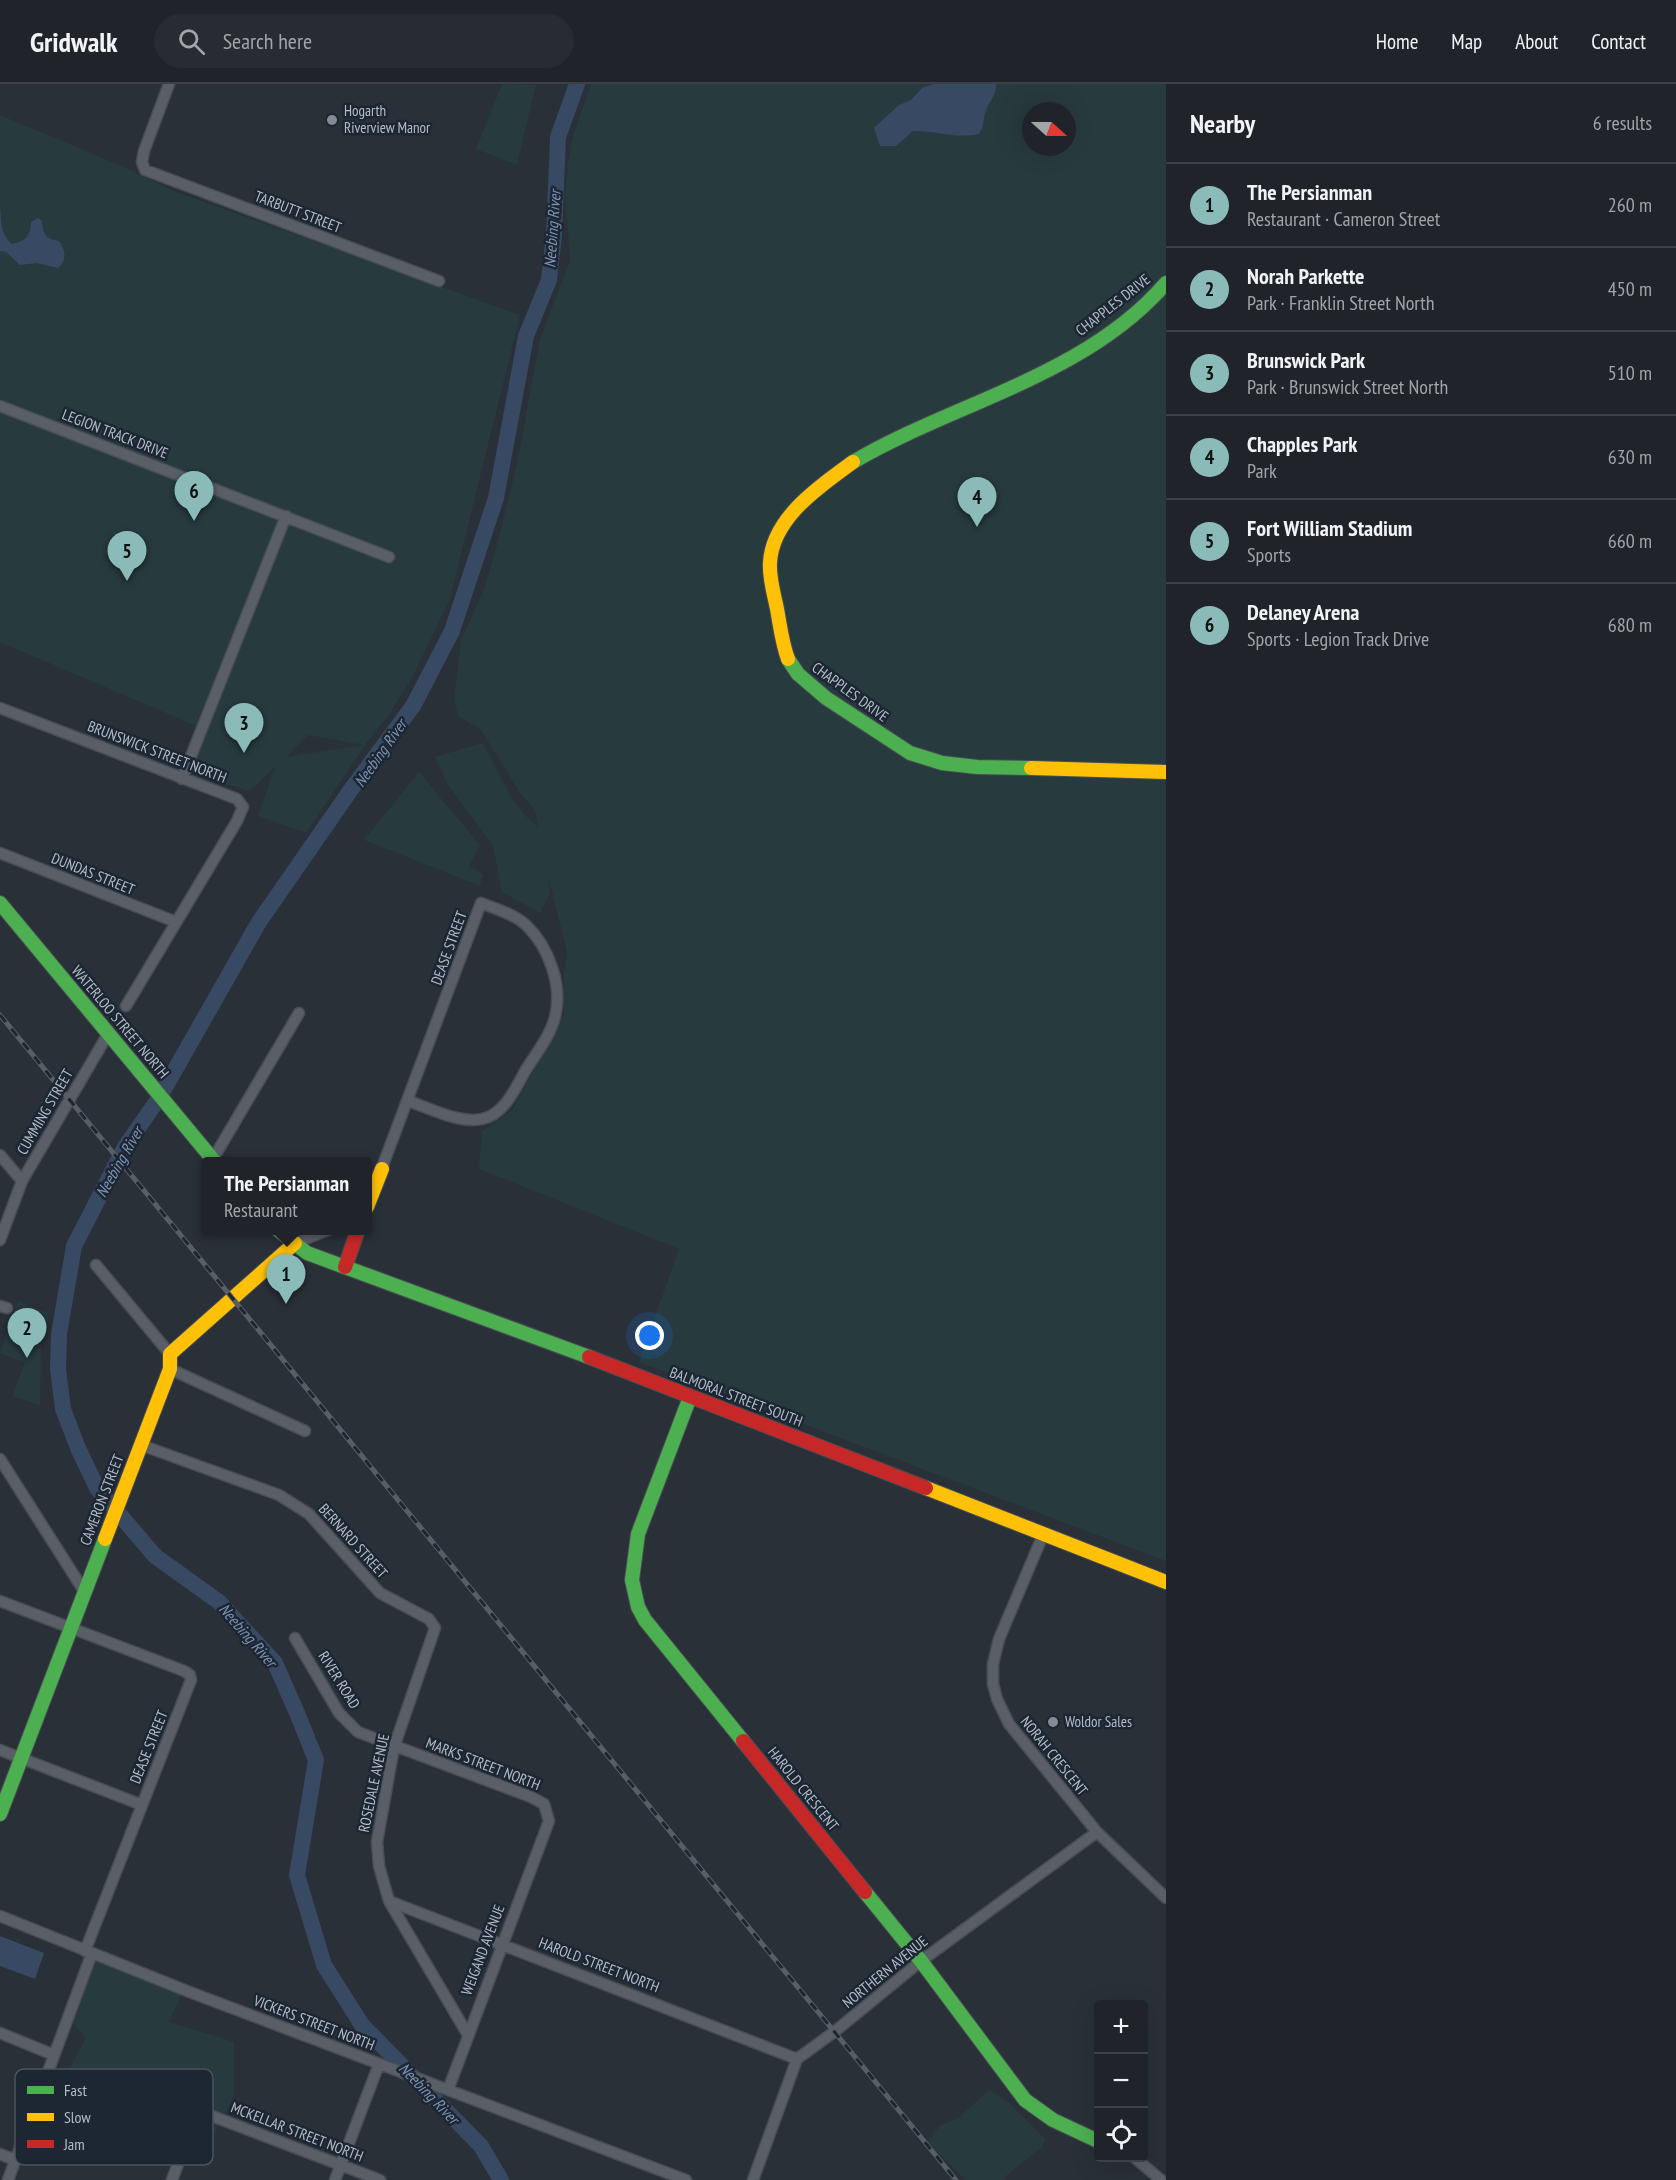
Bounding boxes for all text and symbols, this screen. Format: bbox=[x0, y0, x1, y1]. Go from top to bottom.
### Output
search box bbox=[154, 14, 574, 68]
text: Gridwalk bbox=[30, 23, 118, 60]
icon: search bbox=[175, 25, 208, 58]
text: Search here bbox=[223, 27, 312, 55]
text: Home bbox=[1376, 28, 1418, 55]
text: Map bbox=[1451, 28, 1482, 55]
text: About bbox=[1515, 28, 1558, 55]
text: Contact bbox=[1591, 28, 1646, 55]
place label: Hogarth Riverview Manor bbox=[344, 101, 431, 137]
north arrow bbox=[1022, 102, 1076, 156]
text: Nearby bbox=[1190, 107, 1255, 140]
text: 6 results bbox=[1593, 110, 1652, 136]
marker: Hogarth Riverview Manor bbox=[325, 113, 339, 127]
text: The Persianman bbox=[1247, 178, 1372, 206]
street label: TARBUTT STREET bbox=[252, 186, 345, 237]
water label: Neebing River bbox=[539, 187, 565, 269]
text: 1 bbox=[1205, 192, 1214, 218]
text: 260 m bbox=[1608, 192, 1652, 218]
text: Restaurant · Cameron Street bbox=[1247, 206, 1440, 232]
text: Norah Parkette bbox=[1247, 262, 1364, 290]
street label: CHAPPLES DRIVE bbox=[1071, 269, 1154, 340]
text: 2 bbox=[1205, 276, 1214, 302]
text: 450 m bbox=[1608, 276, 1652, 302]
text: Park · Franklin Street North bbox=[1247, 290, 1435, 316]
text: Brunswick Park bbox=[1247, 346, 1365, 374]
text: 3 bbox=[1205, 360, 1214, 386]
text: 510 m bbox=[1608, 360, 1652, 386]
text: Park · Brunswick Street North bbox=[1247, 374, 1448, 400]
street label: LEGION TRACK DRIVE bbox=[59, 405, 171, 462]
text: Chapples Park bbox=[1247, 430, 1357, 458]
text: 4 bbox=[1205, 444, 1214, 470]
text: 630 m bbox=[1608, 444, 1652, 470]
text: Park bbox=[1247, 458, 1277, 484]
pin: 6 bbox=[174, 472, 214, 521]
pin: 4 bbox=[958, 478, 996, 527]
text: Fort William Stadium bbox=[1247, 514, 1412, 542]
text: 5 bbox=[1205, 528, 1214, 554]
text: 660 m bbox=[1608, 528, 1652, 554]
pin: 5 bbox=[108, 532, 146, 581]
text: Sports bbox=[1247, 542, 1291, 568]
text: Delaney Arena bbox=[1247, 598, 1359, 626]
text: 6 bbox=[1205, 612, 1214, 638]
text: 680 m bbox=[1608, 612, 1652, 638]
text: Sports · Legion Track Drive bbox=[1247, 626, 1429, 652]
street label: CHAPPLES DRIVE bbox=[808, 658, 892, 726]
pin: 3 bbox=[224, 704, 264, 753]
water label: Neebing River bbox=[349, 713, 412, 791]
street label: BRUNSWICK STREET NORTH bbox=[85, 716, 229, 787]
street label: DUNDAS STREET bbox=[49, 848, 138, 899]
street label: DEASE STREET bbox=[426, 908, 471, 987]
street label: WATERLOO STREET NORTH bbox=[68, 961, 173, 1082]
street label: CUMMING STREET bbox=[12, 1065, 77, 1158]
water label: Neebing River bbox=[91, 1121, 148, 1201]
popup bbox=[201, 1157, 372, 1235]
text: The Persianman bbox=[224, 1169, 349, 1197]
text: Restaurant bbox=[224, 1197, 298, 1223]
pin: 1 bbox=[266, 1254, 306, 1304]
pin: 2 bbox=[8, 1308, 46, 1358]
your location bbox=[635, 1321, 664, 1350]
street label: BALMORAL STREET SOUTH bbox=[667, 1362, 805, 1431]
street label: CAMERON STREET bbox=[76, 1451, 128, 1548]
street label: BERNARD STREET bbox=[315, 1499, 392, 1582]
water label: Neebing River bbox=[215, 1599, 283, 1673]
street label: RIVER ROAD bbox=[314, 1648, 365, 1712]
street label: DEASE STREET bbox=[125, 1707, 172, 1786]
street label: NORAH CRESCENT bbox=[1017, 1712, 1092, 1799]
place label: Woldor Sales bbox=[1065, 1712, 1132, 1731]
marker: Woldor Sales bbox=[1046, 1715, 1060, 1729]
street label: ROSEDALE AVENUE bbox=[354, 1732, 393, 1834]
street label: MARKS STREET NORTH bbox=[423, 1733, 543, 1794]
street label: HAROLD CRESCENT bbox=[764, 1743, 843, 1835]
street label: WEIGAND AVENUE bbox=[457, 1902, 509, 1998]
street label: NORTHERN AVENUE bbox=[838, 1931, 931, 2012]
street label: HAROLD STREET NORTH bbox=[536, 1933, 662, 1996]
street label: VICKERS STREET NORTH bbox=[250, 1990, 377, 2054]
map controls bbox=[1094, 2000, 1148, 2162]
button: + bbox=[1094, 2000, 1148, 2054]
button: − bbox=[1094, 2054, 1148, 2108]
water label: Neebing River bbox=[395, 2058, 465, 2130]
legend bbox=[15, 2069, 213, 2165]
text: Fast bbox=[64, 2080, 87, 2100]
street label: MCKELLAR STREET NORTH bbox=[228, 2098, 366, 2166]
text: Slow bbox=[64, 2107, 91, 2127]
button: locate bbox=[1094, 2108, 1148, 2162]
text: Jam bbox=[63, 2134, 85, 2154]

